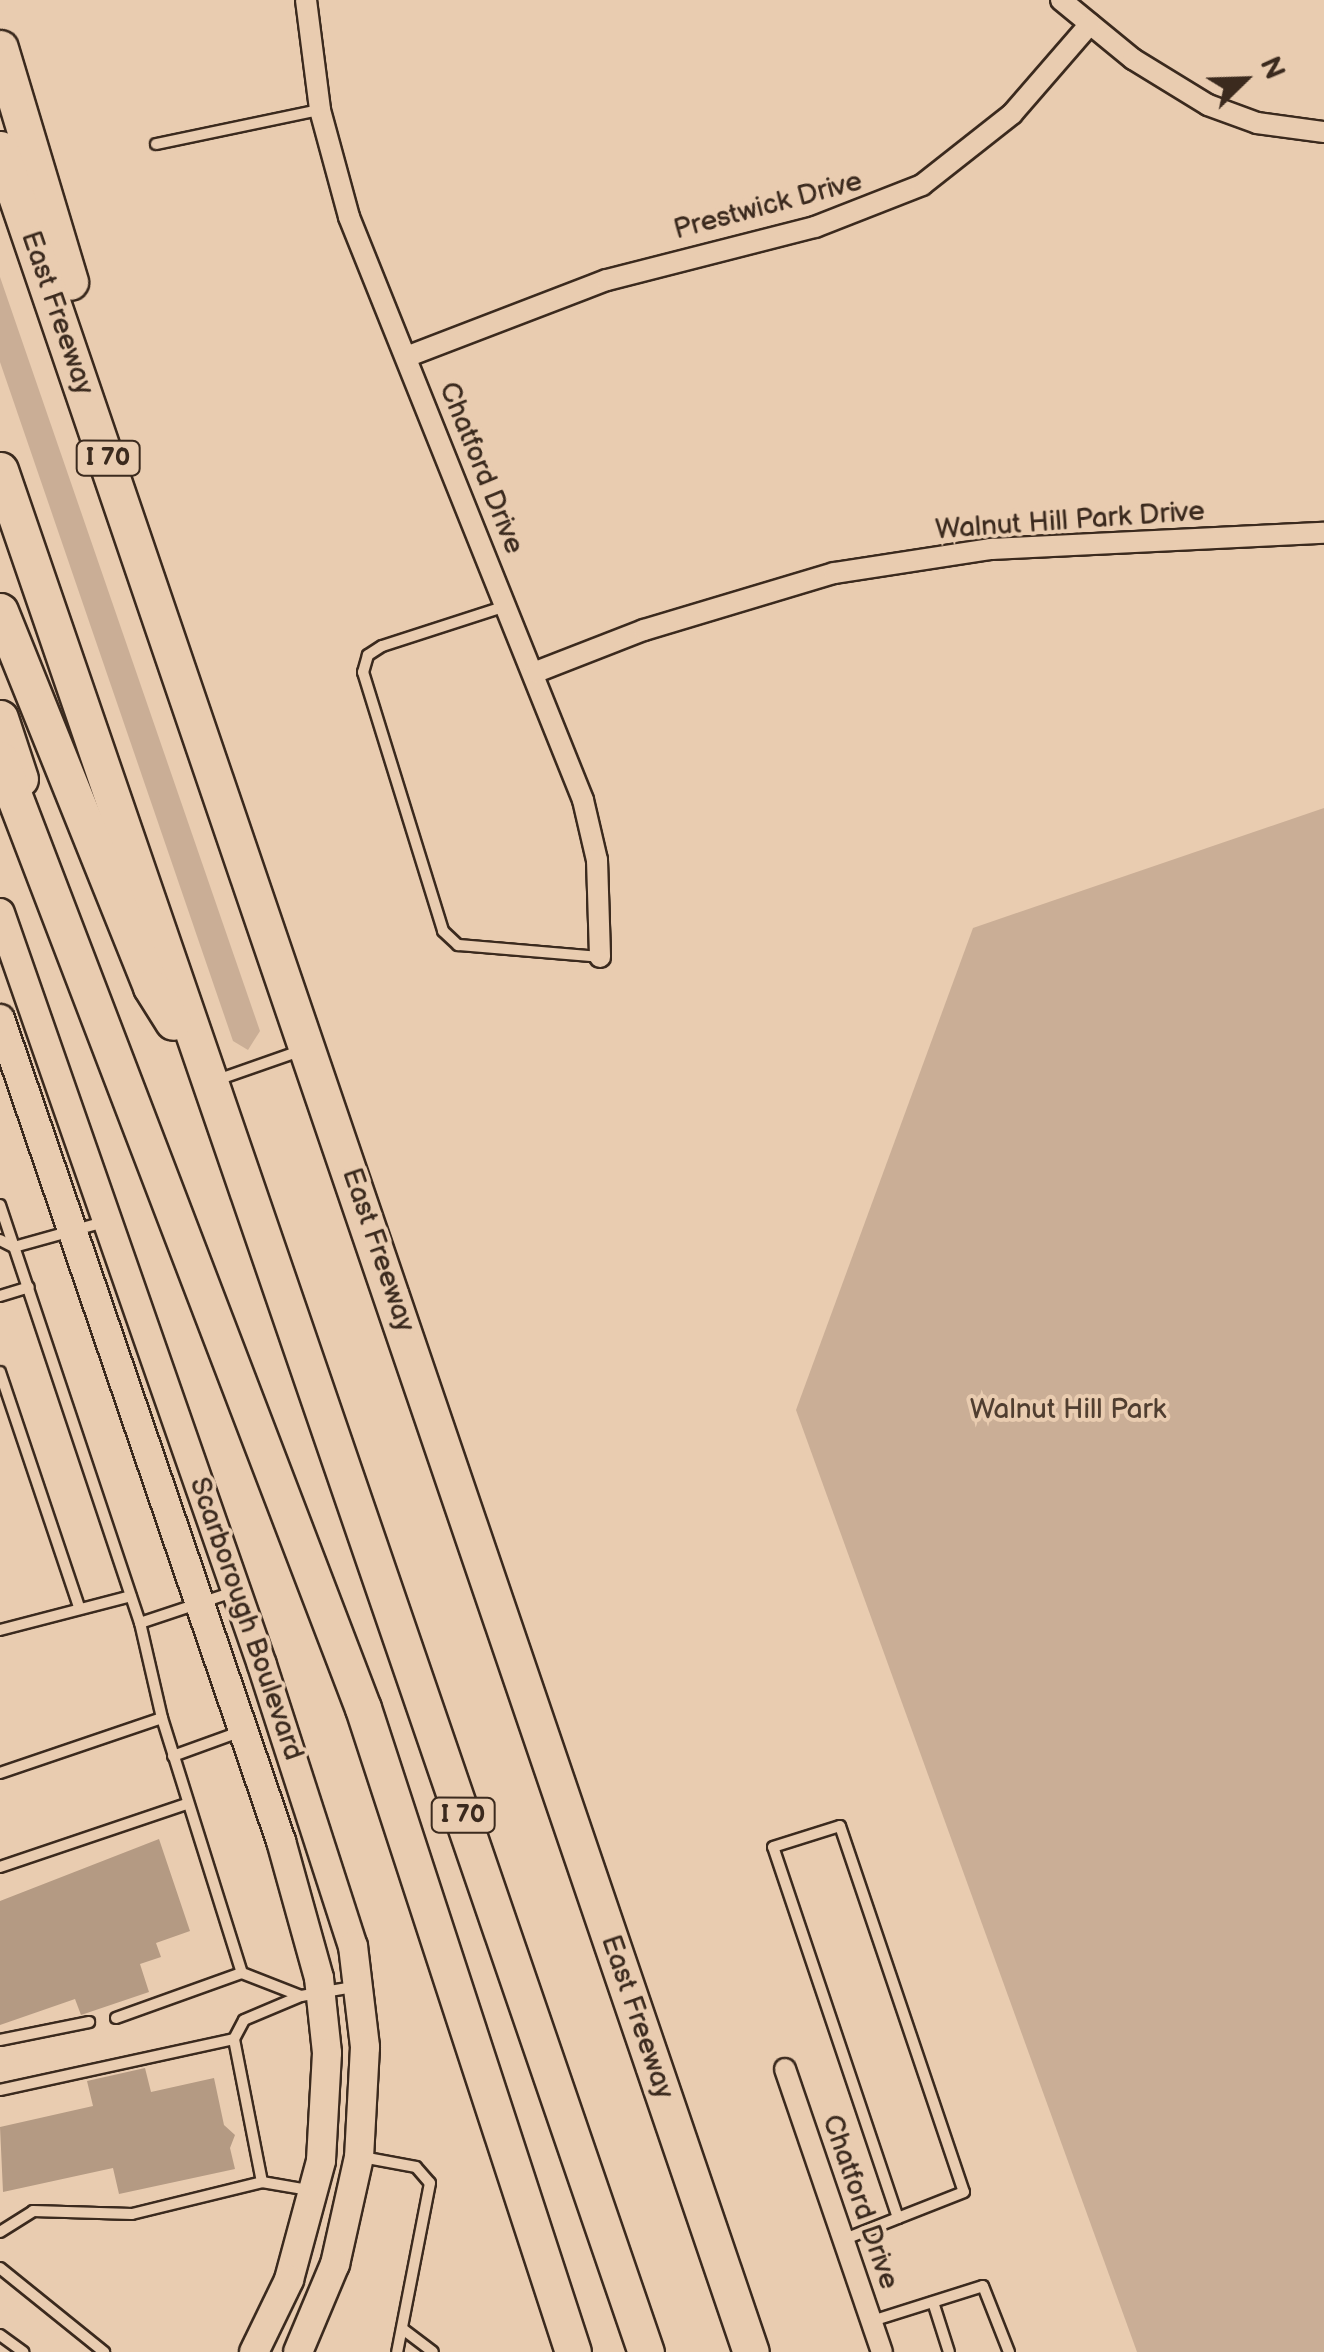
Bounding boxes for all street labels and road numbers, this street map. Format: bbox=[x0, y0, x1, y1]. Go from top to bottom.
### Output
street label: Prestwick Drive bbox=[670, 165, 866, 247]
street label: East Freeway bbox=[13, 227, 101, 399]
street label: Chatford Drive bbox=[431, 377, 531, 559]
road number: I 70 bbox=[76, 438, 140, 478]
street label: Walnut Hill Park Drive bbox=[934, 495, 1206, 547]
street label: East Freeway bbox=[334, 1164, 422, 1336]
street label: Scarborough Boulevard bbox=[182, 1473, 310, 1765]
road number: I 70 bbox=[430, 1795, 496, 1835]
street label: East Freeway bbox=[593, 1931, 681, 2103]
street label: Chatford Drive bbox=[814, 2110, 906, 2294]

